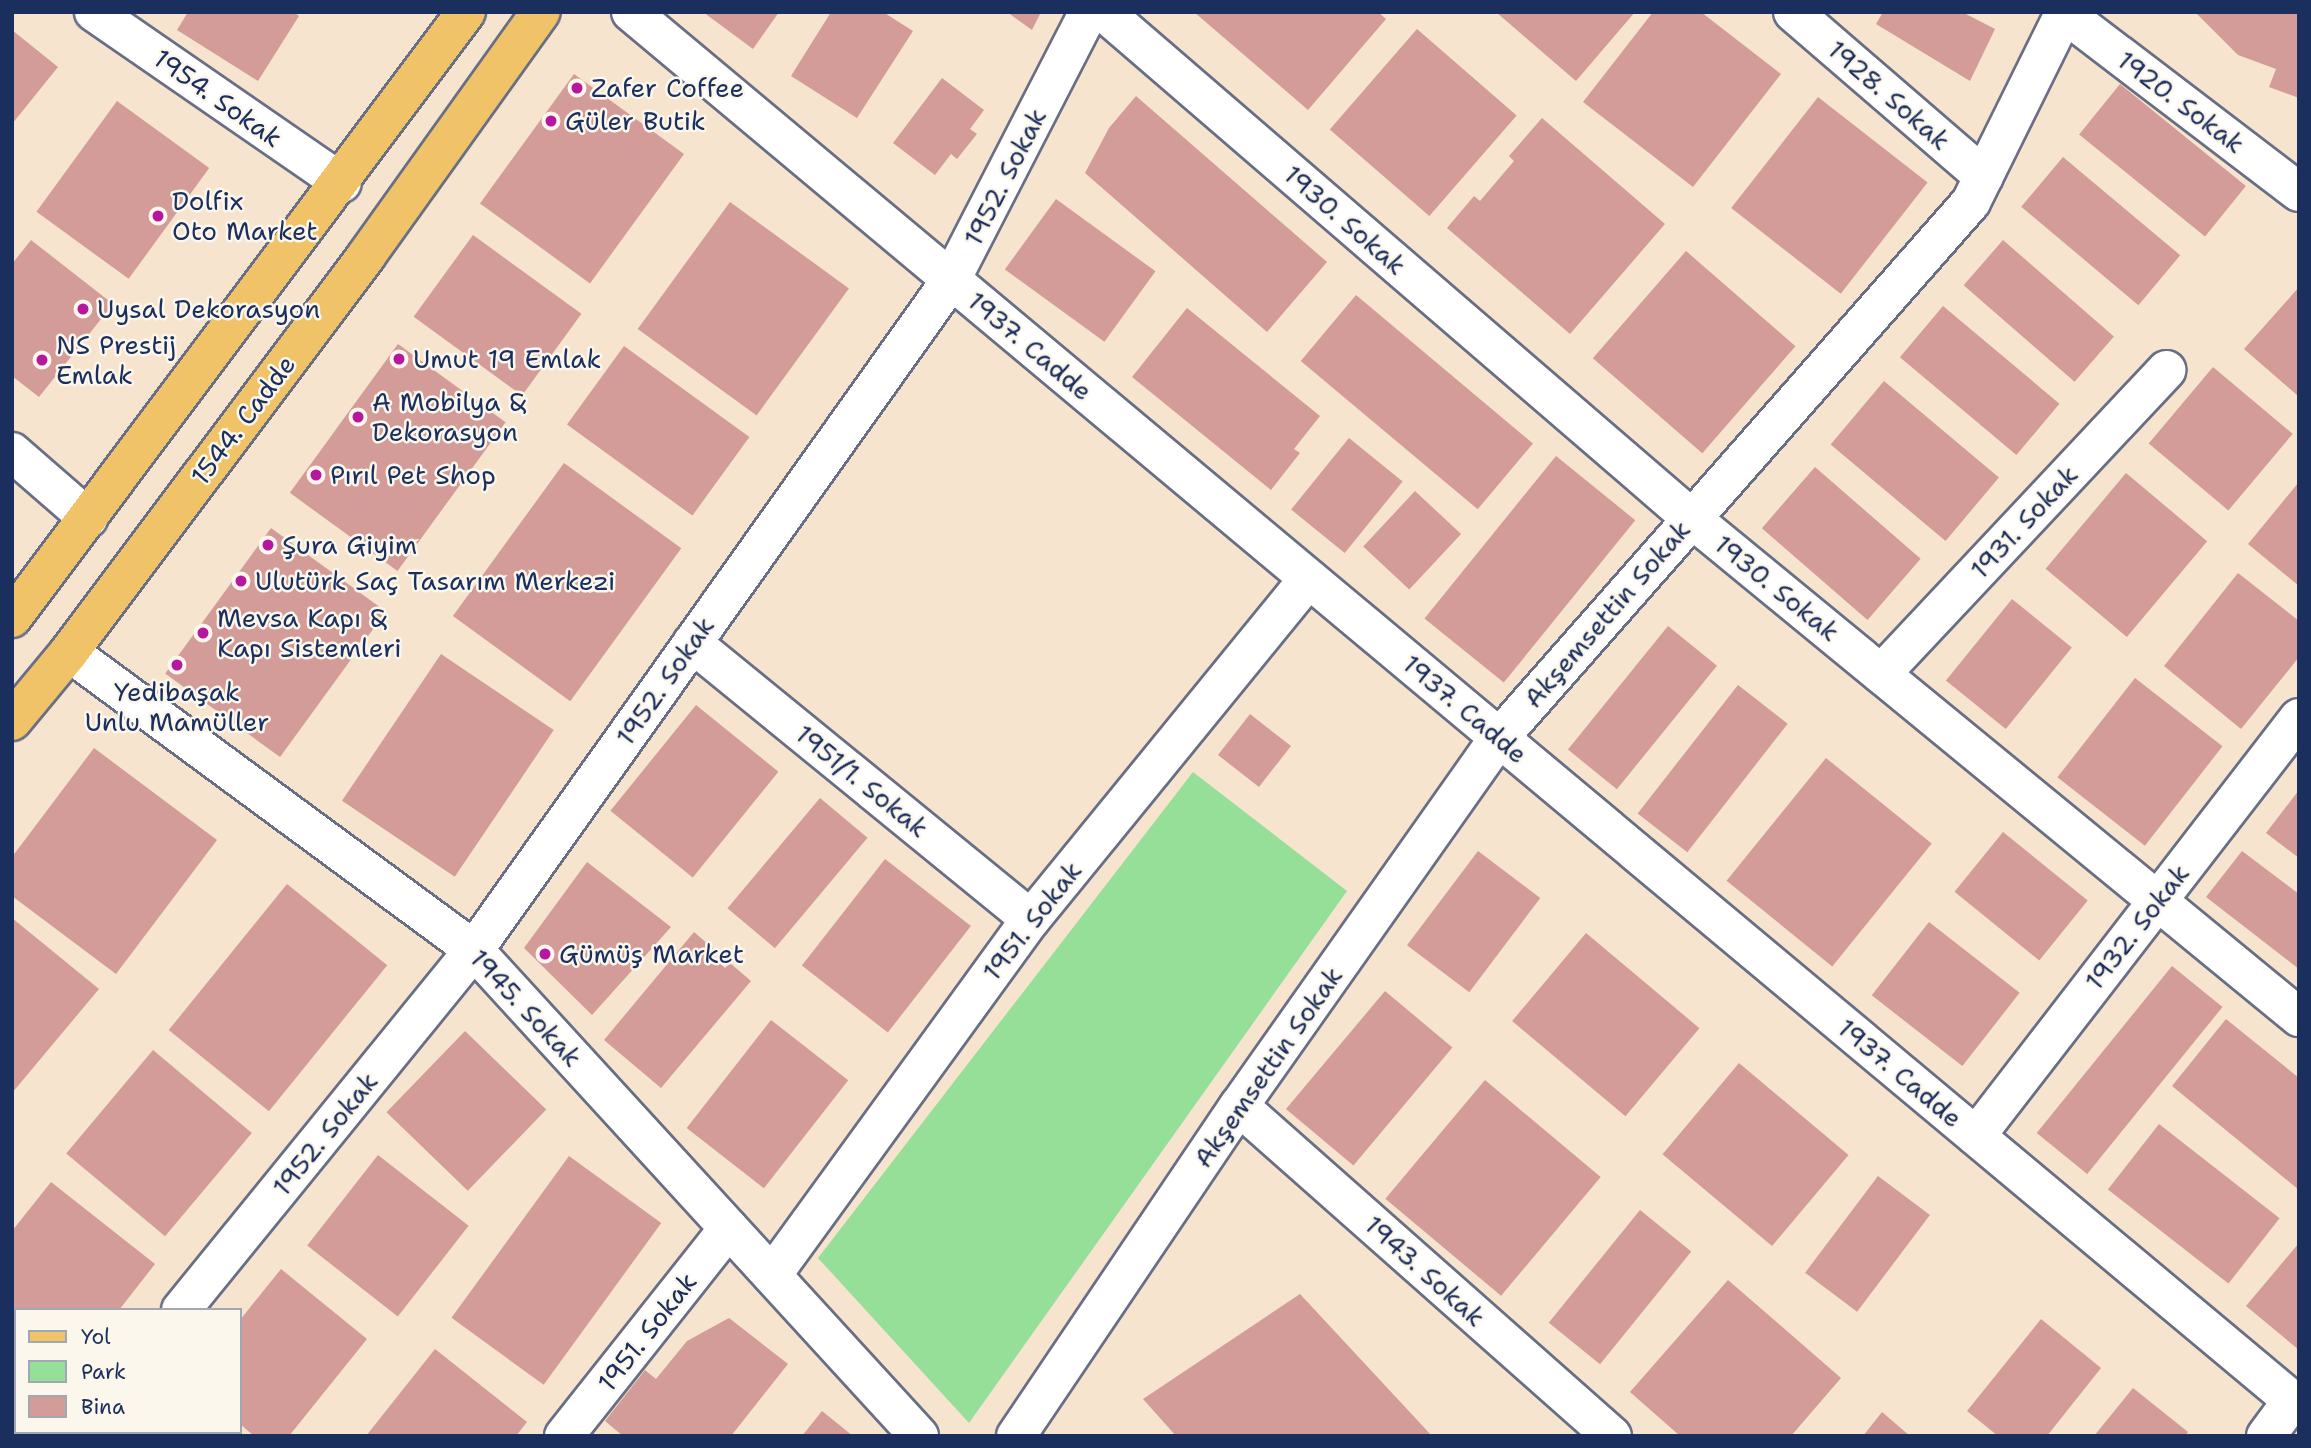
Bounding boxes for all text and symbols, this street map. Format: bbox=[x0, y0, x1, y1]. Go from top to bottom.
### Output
street label: 1928. Sokak bbox=[1822, 34, 1956, 156]
street label: 1954. Sokak bbox=[148, 42, 288, 154]
street label: 1920. Sokak bbox=[2111, 44, 2251, 160]
place label: Zafer Coffee bbox=[591, 72, 744, 104]
marker: Zafer Coffee bbox=[569, 80, 585, 96]
street label: 1952. Sokak bbox=[957, 103, 1053, 251]
place label: Güler Butik bbox=[565, 105, 706, 137]
marker: Güler Butik bbox=[543, 113, 559, 129]
street label: 1930. Sokak bbox=[1278, 159, 1412, 281]
place label: Dolfix Oto Market bbox=[172, 185, 318, 246]
marker: Dolfix Oto Market bbox=[150, 208, 166, 224]
street label: 1937. Cadde bbox=[962, 285, 1098, 407]
place label: Uysal Dekorasyon bbox=[97, 293, 320, 325]
marker: Uysal Dekorasyon bbox=[75, 301, 91, 317]
place label: NS Prestij Emlak bbox=[56, 329, 176, 390]
place label: Umut 19 Emlak bbox=[413, 343, 601, 375]
street label: 1544. Cadde bbox=[184, 349, 302, 491]
marker: Umut 19 Emlak bbox=[391, 351, 407, 367]
marker: NS Prestij Emlak bbox=[34, 352, 50, 368]
place label: A Mobilya & Dekorasyon bbox=[372, 386, 526, 448]
marker: A Mobilya & Dekorasyon bbox=[350, 409, 366, 425]
place label: Pırıl Pet Shop bbox=[330, 459, 496, 491]
street label: 1931. Sokak bbox=[1964, 459, 2084, 585]
marker: Pırıl Pet Shop bbox=[308, 467, 324, 483]
street label: Akşemsettin Sokak bbox=[1517, 514, 1697, 714]
street label: 1930. Sokak bbox=[1708, 528, 1846, 648]
place label: Şura Giyim bbox=[282, 529, 417, 561]
marker: Şura Giyim bbox=[260, 537, 276, 553]
place label: Ulutürk Saç Tasarım Merkezi bbox=[255, 565, 615, 597]
marker: Ulutürk Saç Tasarım Merkezi bbox=[233, 573, 249, 589]
place label: Mevsa Kapı & Kapı Sistemleri bbox=[217, 602, 402, 664]
street label: 1952. Sokak bbox=[609, 611, 721, 751]
marker: Mevsa Kapı & Kapı Sistemleri bbox=[195, 625, 211, 641]
street label: 1937. Cadde bbox=[1397, 648, 1533, 770]
marker: Yedibaşak Unlu Mamüller bbox=[169, 657, 185, 673]
place label: Yedibaşak Unlu Mamüller bbox=[85, 676, 269, 738]
street label: 1951/1. Sokak bbox=[789, 718, 935, 844]
street label: 1951. Sokak bbox=[976, 855, 1088, 987]
street label: 1932. Sokak bbox=[2078, 858, 2196, 996]
place label: Gümüş Market bbox=[559, 938, 744, 970]
street label: 1945. Sokak bbox=[464, 943, 588, 1073]
marker: Gümüş Market bbox=[537, 946, 553, 962]
street label: Akşemsettin Sokak bbox=[1187, 961, 1349, 1173]
street label: 1937. Cadde bbox=[1832, 1012, 1968, 1134]
street label: 1952. Sokak bbox=[266, 1066, 384, 1202]
street label: 1943. Sokak bbox=[1359, 1209, 1491, 1333]
street label: 1951. Sokak bbox=[591, 1266, 703, 1398]
legend bbox=[14, 1308, 242, 1434]
text: Yol bbox=[81, 1323, 111, 1351]
text: Park bbox=[81, 1358, 126, 1386]
text: Bina bbox=[81, 1393, 125, 1421]

